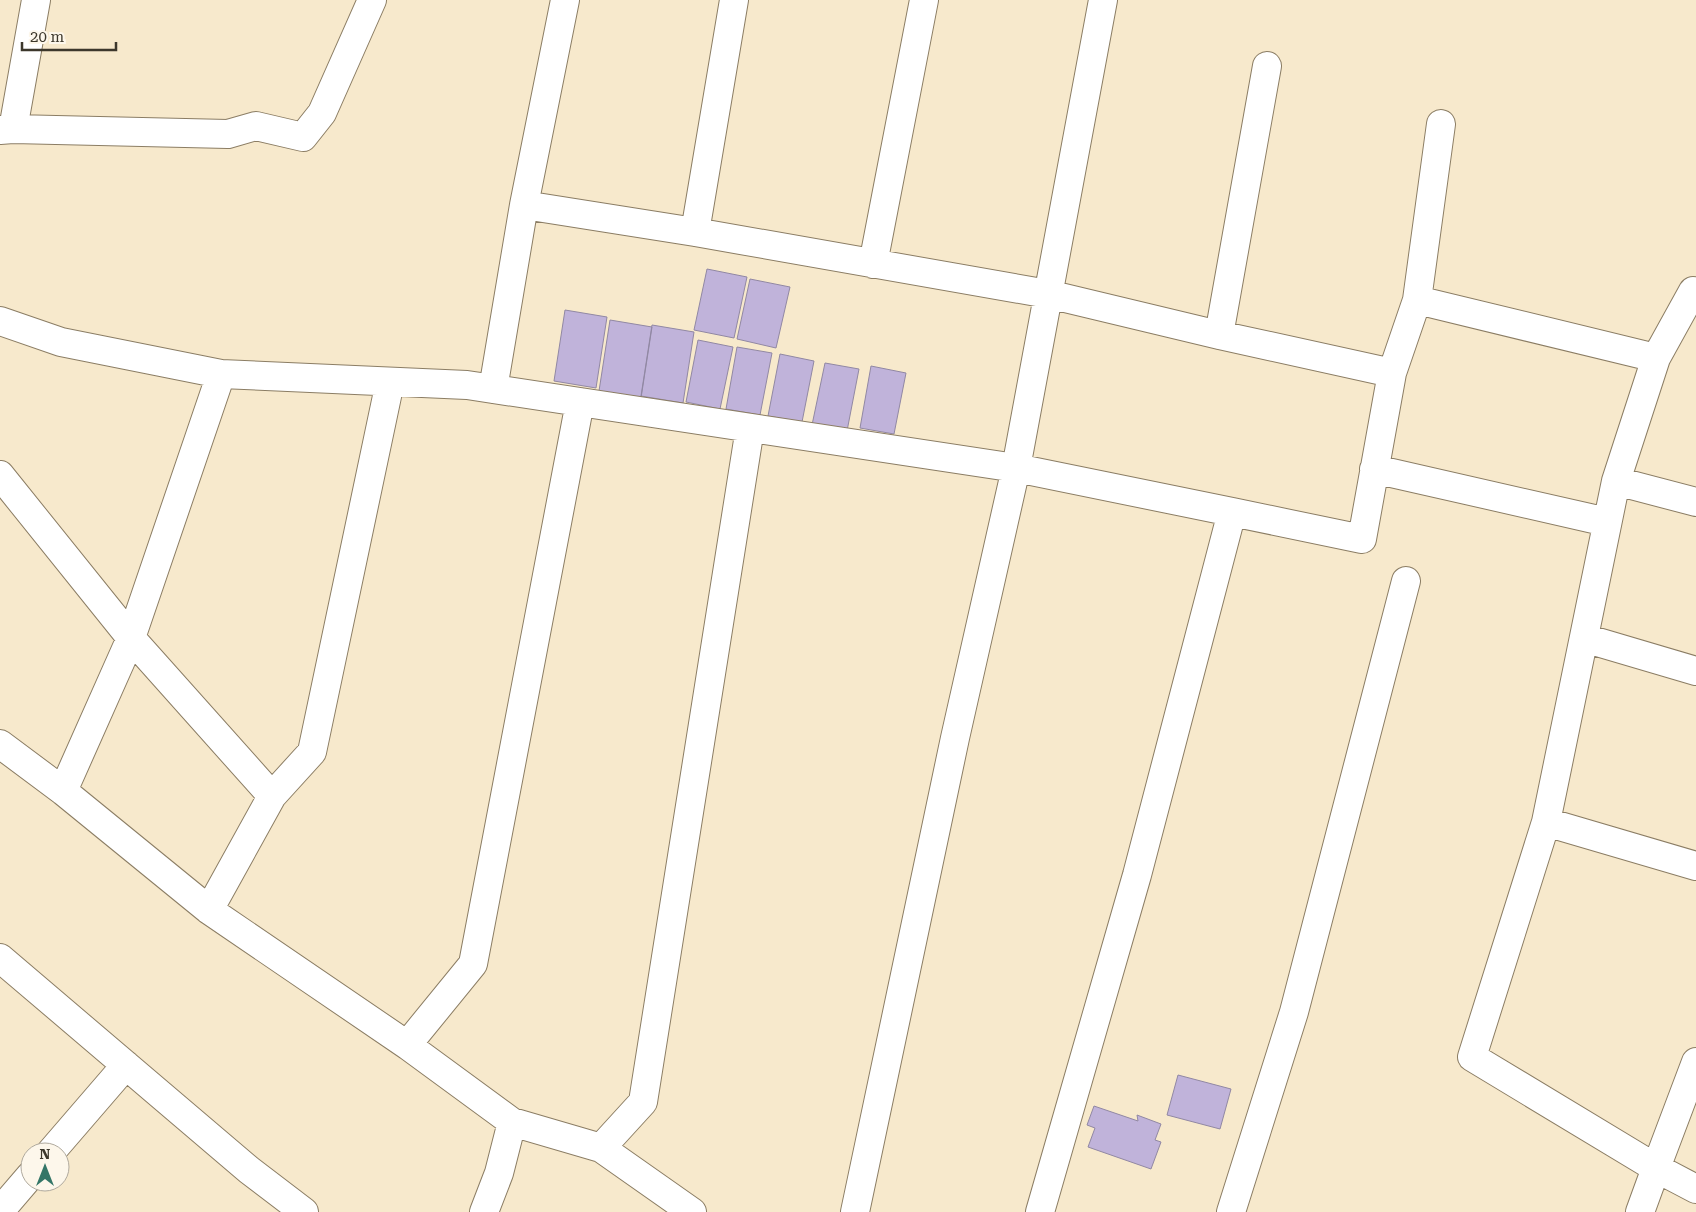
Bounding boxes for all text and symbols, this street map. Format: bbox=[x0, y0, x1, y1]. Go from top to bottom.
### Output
scale bar bbox=[22, 20, 116, 52]
text: 20 m bbox=[30, 28, 65, 46]
north arrow bbox=[20, 1142, 70, 1192]
text: N bbox=[40, 1146, 51, 1162]

